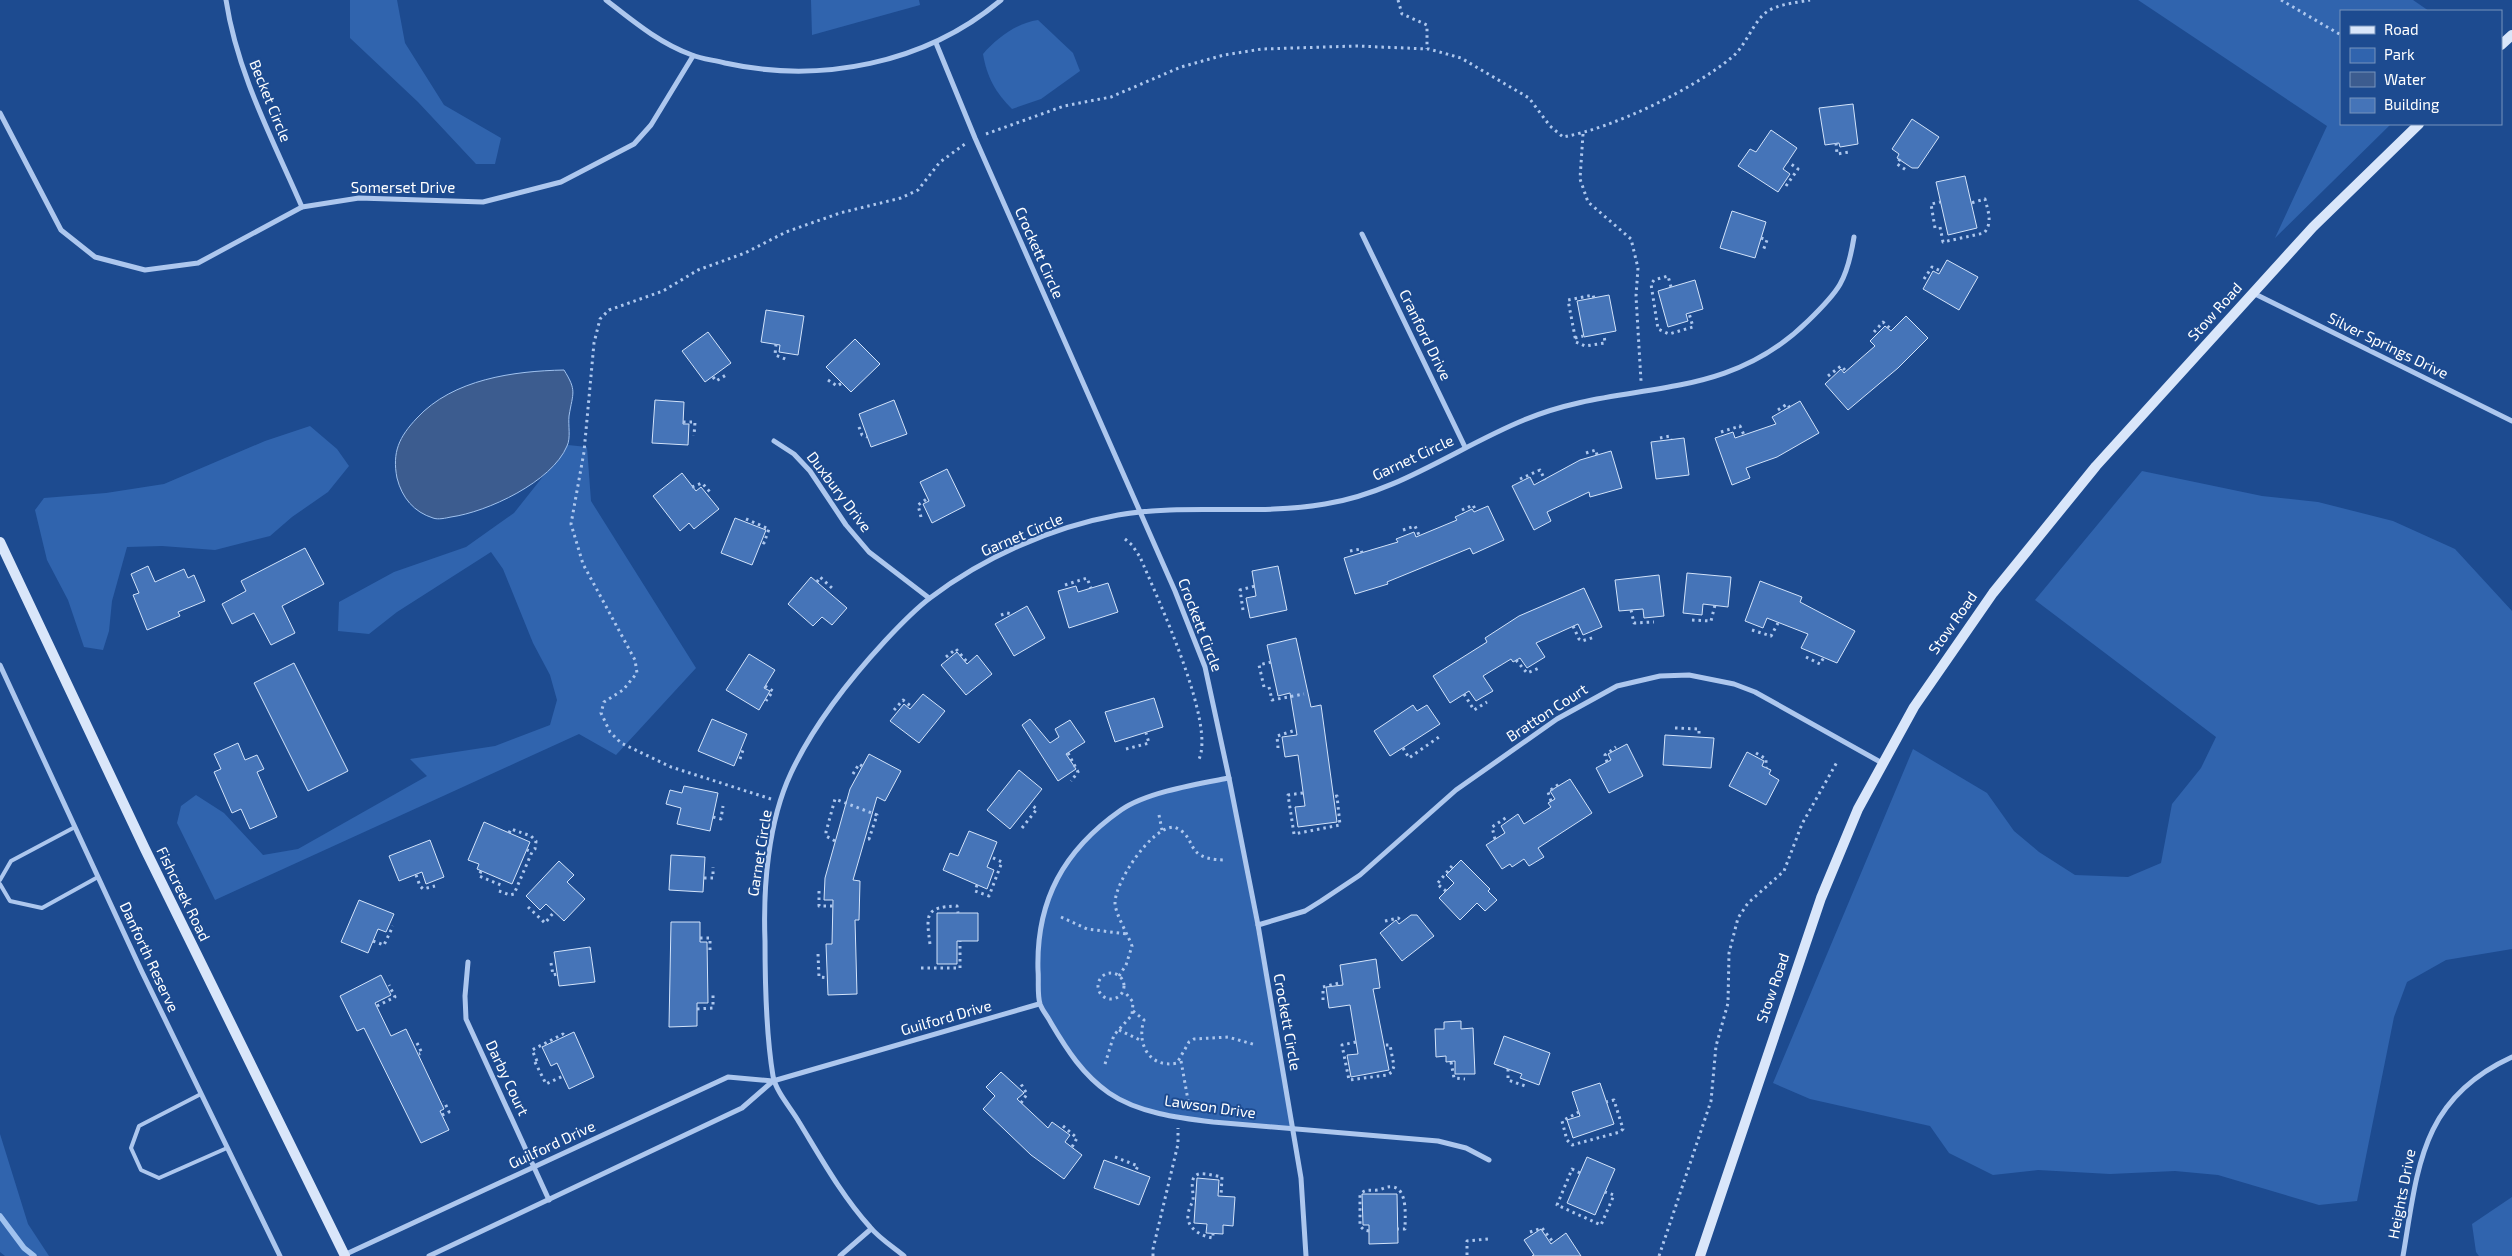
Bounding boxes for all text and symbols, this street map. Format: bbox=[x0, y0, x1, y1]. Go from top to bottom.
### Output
legend bbox=[2340, 10, 2502, 125]
text: Road bbox=[2384, 20, 2419, 38]
text: Park bbox=[2384, 45, 2415, 63]
street label: Becket Circle bbox=[246, 57, 296, 144]
text: Water bbox=[2384, 70, 2426, 88]
text: Building bbox=[2384, 95, 2440, 113]
street label: Somerset Drive bbox=[351, 178, 455, 196]
street label: Crockett Circle bbox=[1012, 204, 1068, 301]
street label: Stow Road bbox=[2183, 278, 2245, 344]
street label: Cranford Drive bbox=[1396, 286, 1456, 383]
street label: Silver Springs Drive bbox=[2325, 308, 2452, 382]
street label: Garnet Circle bbox=[1369, 430, 1456, 484]
street label: Duxbury Drive bbox=[804, 448, 876, 535]
street label: Garnet Circle bbox=[978, 509, 1065, 559]
street label: Crockett Circle bbox=[1175, 575, 1227, 674]
street label: Stow Road bbox=[1924, 588, 1980, 657]
street label: Bratton Court bbox=[1503, 679, 1591, 745]
street label: Garnet Circle bbox=[743, 808, 775, 897]
street label: Fishcreek Road bbox=[153, 843, 215, 944]
street label: Danforth Reserve bbox=[116, 899, 183, 1015]
street label: Stow Road bbox=[1752, 950, 1792, 1025]
street label: Crockett Circle bbox=[1271, 972, 1305, 1072]
street label: Guilford Drive bbox=[898, 995, 993, 1039]
street label: Darby Court bbox=[483, 1037, 533, 1118]
street label: Lawson Drive bbox=[1163, 1091, 1257, 1121]
street label: Guilford Drive bbox=[505, 1116, 598, 1172]
street label: Heights Drive bbox=[2383, 1147, 2419, 1240]

